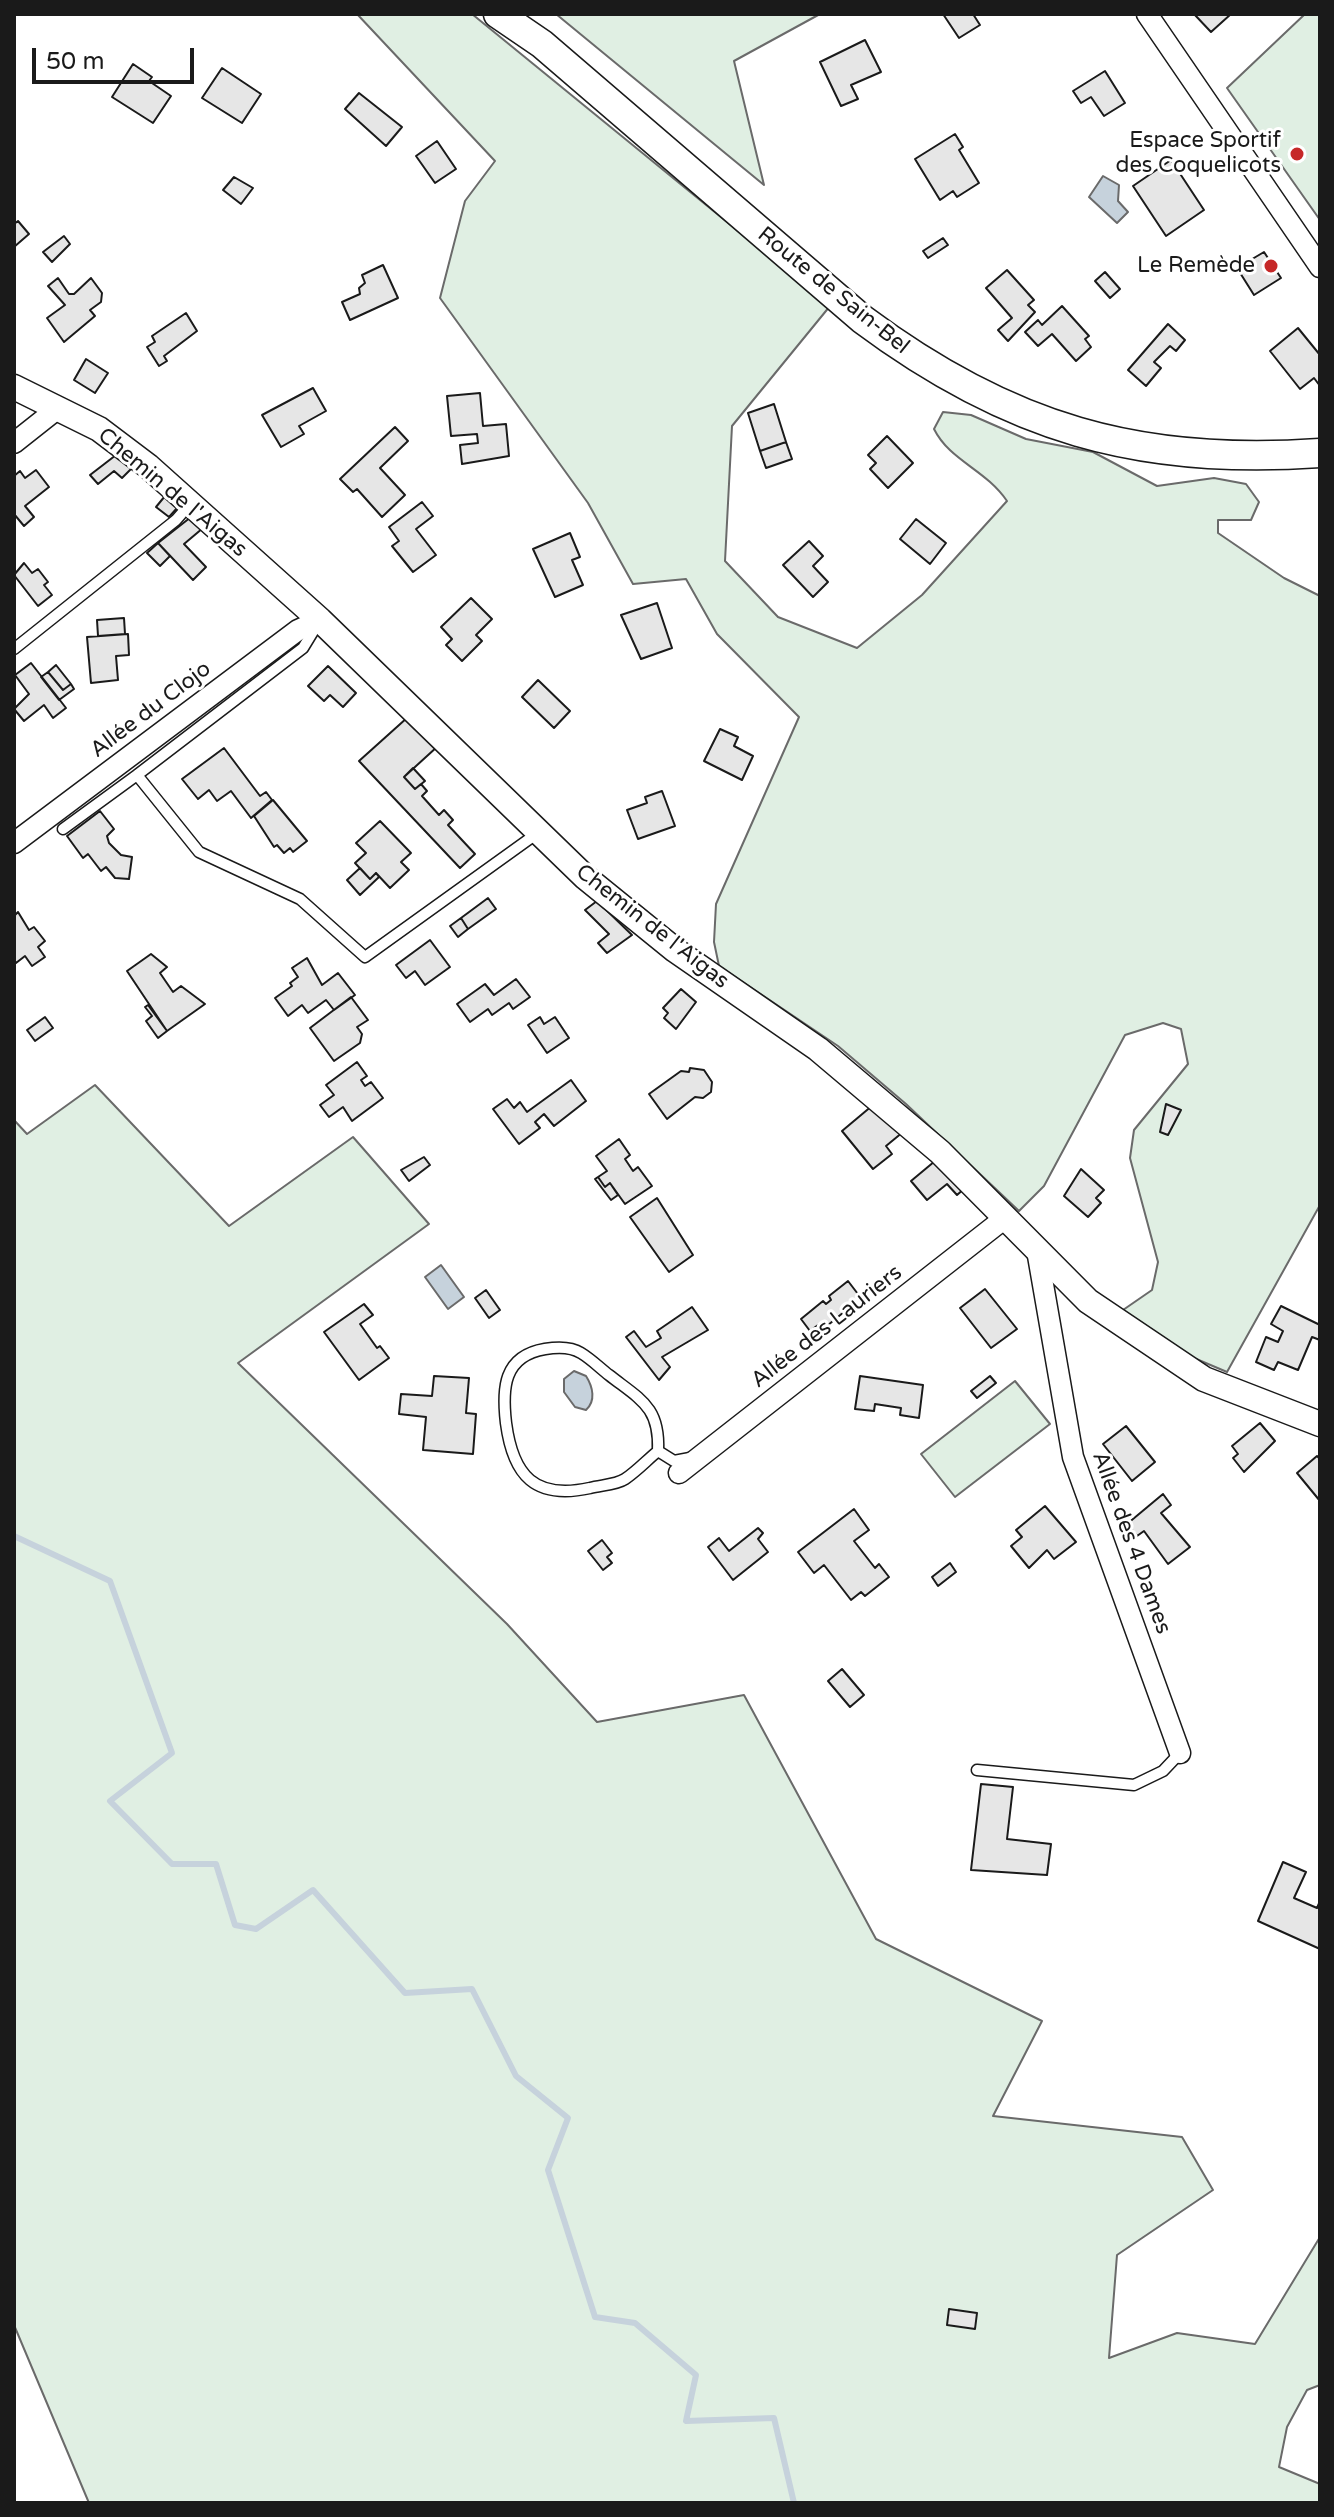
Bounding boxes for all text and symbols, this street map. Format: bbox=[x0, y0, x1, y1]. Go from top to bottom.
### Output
scale bar bbox=[36, 32, 198, 82]
text: 50 m bbox=[46, 47, 104, 76]
place label: Espace Sportif des Coquelicots bbox=[1115, 128, 1281, 180]
marker: Espace Sportif des Coquelicots bbox=[1288, 145, 1306, 163]
street label: Route de Sain-Bel bbox=[752, 222, 914, 360]
place label: Le Remède bbox=[1137, 253, 1255, 279]
marker: Le Remède bbox=[1262, 257, 1280, 275]
street label: Chemin de l'Aigas bbox=[92, 423, 252, 563]
street label: Allée du Clojo bbox=[86, 656, 216, 764]
street label: Chemin de l'Aigas bbox=[570, 859, 734, 995]
street label: Allée des Lauriers bbox=[746, 1260, 908, 1394]
street label: Allée des 4 Dames bbox=[1086, 1448, 1176, 1638]

